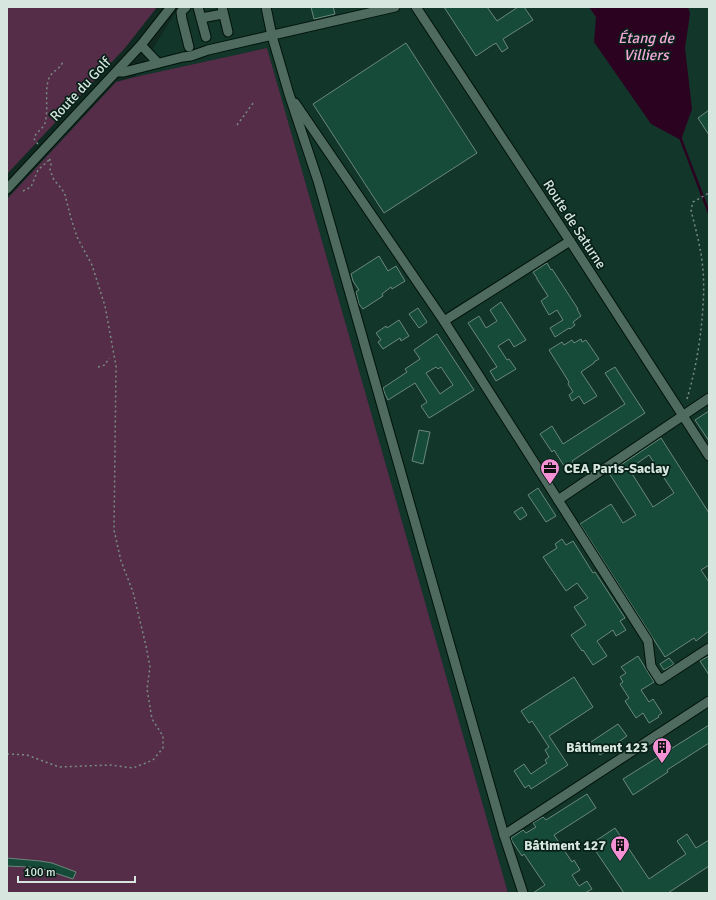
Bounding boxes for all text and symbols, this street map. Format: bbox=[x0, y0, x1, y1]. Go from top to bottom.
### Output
water label: Étang de Villiers bbox=[618, 29, 676, 64]
street label: Route du Golf bbox=[46, 53, 115, 125]
street label: Route de Saturne bbox=[540, 177, 610, 272]
office icon: CEA Paris-Saclay bbox=[539, 457, 561, 485]
place label: CEA Paris-Saclay bbox=[564, 460, 669, 477]
building icon: Bâtiment 123 bbox=[651, 736, 673, 764]
place label: Bâtiment 123 bbox=[566, 739, 648, 756]
building icon: Bâtiment 127 bbox=[609, 834, 631, 862]
place label: Bâtiment 127 bbox=[524, 837, 606, 854]
scale bar bbox=[18, 858, 135, 884]
text: 100 m bbox=[24, 865, 56, 880]

